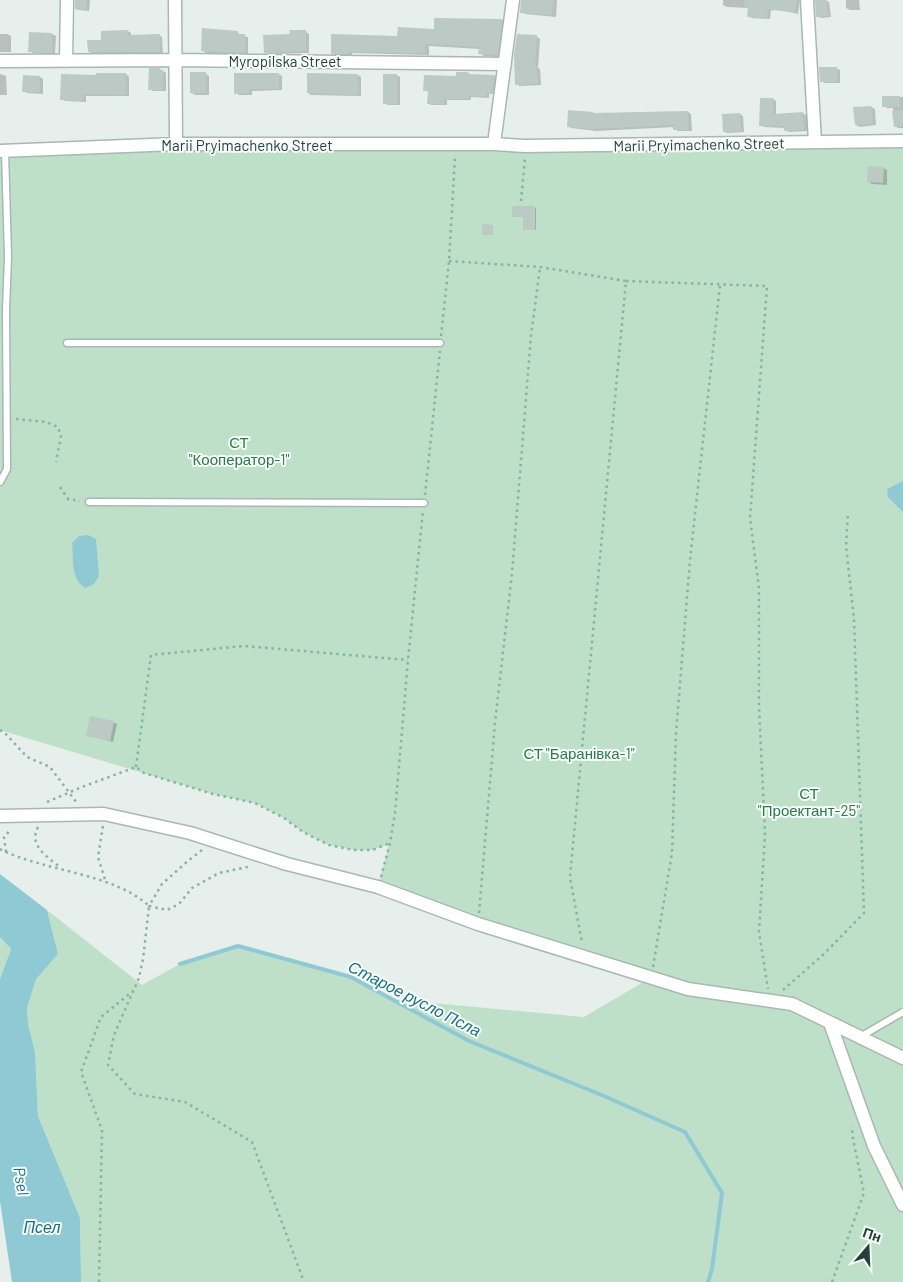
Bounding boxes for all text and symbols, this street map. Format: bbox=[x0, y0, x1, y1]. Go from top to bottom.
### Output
street label: Myropilska Street bbox=[229, 52, 341, 70]
street label: Marii Pryimachenko Street bbox=[613, 134, 785, 154]
street label: Marii Pryimachenko Street bbox=[161, 136, 333, 154]
park label: СТ "Кооператор-1" bbox=[189, 433, 289, 468]
park label: СТ "Баранівка-1" bbox=[523, 744, 635, 762]
park label: СТ "Проектант-25" bbox=[758, 784, 860, 819]
water label: Старое русло Псла bbox=[346, 956, 485, 1040]
water label: Psel bbox=[10, 1166, 34, 1197]
water label: Псел bbox=[24, 1217, 60, 1236]
north arrow bbox=[843, 1222, 893, 1272]
text: Пн bbox=[861, 1223, 884, 1245]

